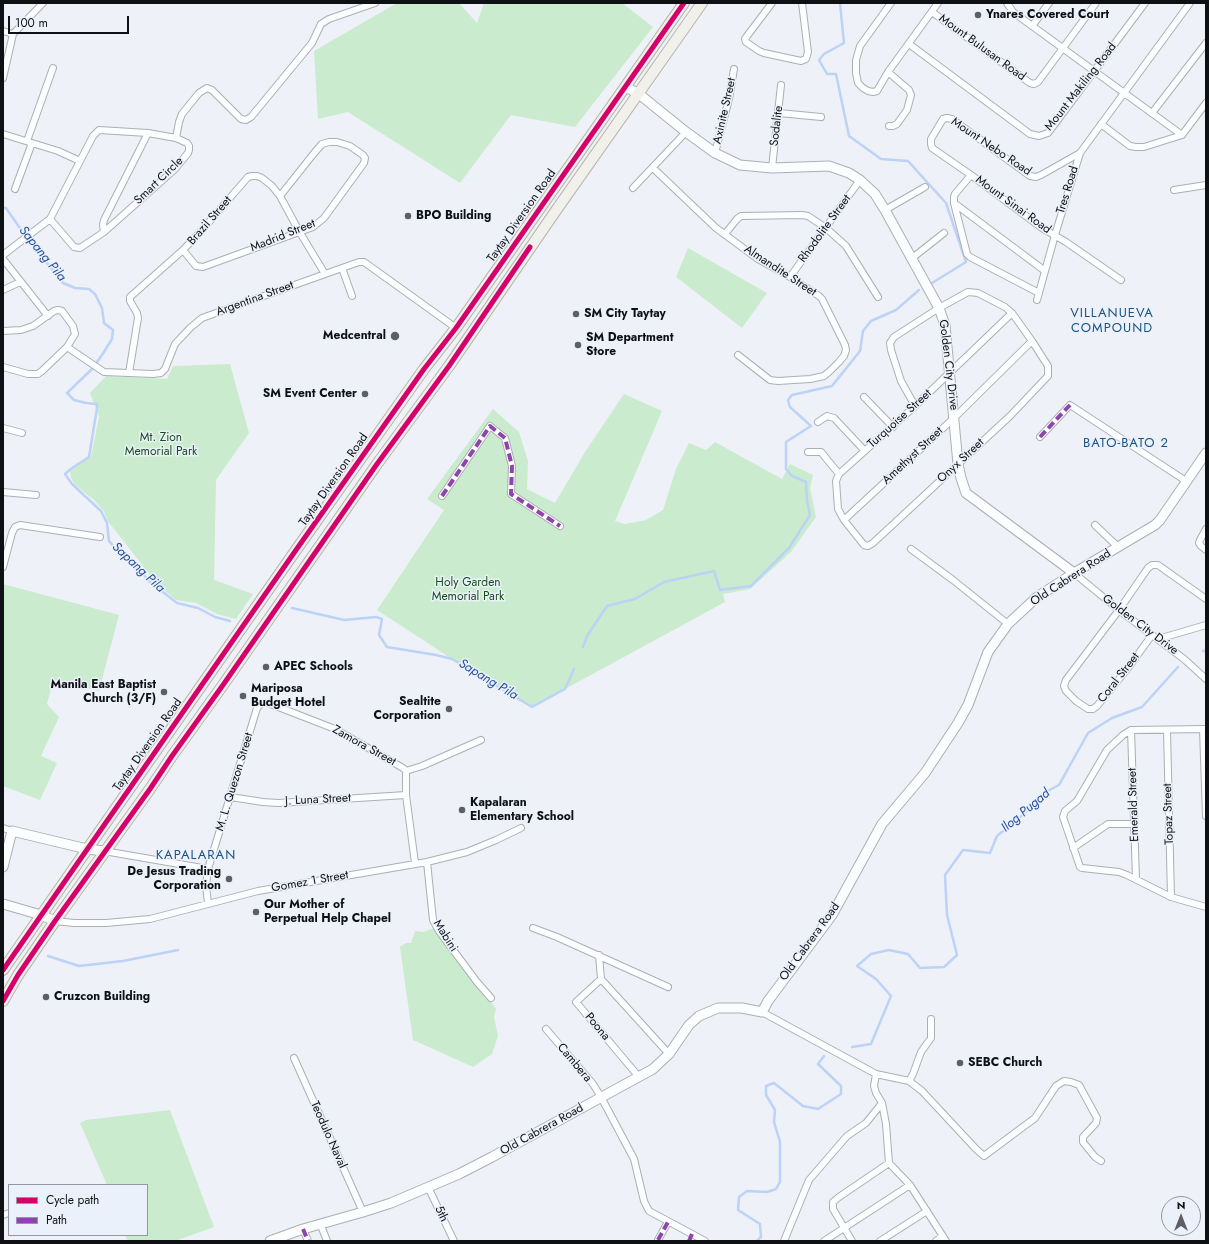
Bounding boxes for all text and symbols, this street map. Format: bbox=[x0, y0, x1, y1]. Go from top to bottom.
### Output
scale bar bbox=[10, 8, 131, 34]
place label: Ynares Covered Court bbox=[986, 8, 1109, 22]
marker: Ynares Covered Court bbox=[973, 10, 983, 20]
street label: Mount Bulusan Road bbox=[936, 12, 1028, 84]
text: 100 m bbox=[15, 14, 48, 32]
street label: Mount Makiling Road bbox=[1042, 40, 1120, 134]
street label: Axinite Street bbox=[710, 77, 740, 145]
street label: Sodalite bbox=[767, 105, 787, 147]
street label: Mount Nebo Road bbox=[948, 115, 1034, 179]
street label: Smart Circle bbox=[132, 154, 186, 208]
street label: Tres Road bbox=[1054, 164, 1082, 216]
street label: Taytay Diversion Road bbox=[485, 167, 559, 265]
street label: Mount Sinai Road bbox=[972, 173, 1054, 237]
street label: Rhodolite Street bbox=[796, 192, 854, 266]
street label: Brazil Street bbox=[185, 194, 235, 248]
place label: BPO Building bbox=[416, 209, 491, 223]
marker: BPO Building bbox=[403, 211, 413, 221]
street label: Madrid Street bbox=[248, 216, 318, 256]
water label: Sapang Pila bbox=[15, 223, 69, 285]
street label: Almandite Street bbox=[741, 242, 819, 300]
street label: Argentina Street bbox=[214, 278, 296, 320]
district label: VILLANUEVA COMPOUND bbox=[1070, 306, 1154, 337]
place label: SM City Taytay bbox=[584, 307, 666, 321]
marker: SM City Taytay bbox=[571, 309, 581, 319]
street label: Golden City Drive bbox=[935, 319, 961, 411]
place label: Medcentral bbox=[323, 329, 386, 343]
marker: Medcentral bbox=[389, 330, 401, 342]
place label: SM Department Store bbox=[586, 331, 674, 359]
marker: SM Department Store bbox=[573, 340, 583, 350]
place label: SM Event Center bbox=[263, 387, 357, 401]
street label: Turquoise Street bbox=[865, 387, 935, 451]
marker: SM Event Center bbox=[360, 389, 370, 399]
street label: Amethyst Street bbox=[880, 424, 946, 488]
park label: Mt. Zion Memorial Park bbox=[125, 431, 197, 459]
street label: Taytay Diversion Road bbox=[297, 431, 371, 529]
street label: Onyx Street bbox=[935, 436, 987, 486]
district label: BATO-BATO 2 bbox=[1083, 436, 1169, 452]
water label: Sapang Pila bbox=[108, 540, 168, 596]
street label: Old Cabrera Road bbox=[1028, 547, 1114, 609]
park label: Holy Garden Memorial Park bbox=[432, 576, 504, 604]
street label: Golden City Drive bbox=[1099, 592, 1181, 658]
street label: Coral Street bbox=[1095, 650, 1143, 706]
water label: Sapang Pila bbox=[455, 656, 521, 704]
place label: APEC Schools bbox=[274, 660, 353, 674]
marker: APEC Schools bbox=[261, 662, 271, 672]
place label: Manila East Baptist Church (3/F) bbox=[50, 678, 156, 706]
place label: Mariposa Budget Hotel bbox=[251, 682, 325, 710]
marker: Manila East Baptist Church (3/F) bbox=[159, 687, 169, 697]
marker: Mariposa Budget Hotel bbox=[238, 691, 248, 701]
place label: Sealtite Corporation bbox=[374, 695, 441, 723]
street label: Taytay Diversion Road bbox=[111, 696, 185, 794]
marker: Sealtite Corporation bbox=[444, 704, 454, 714]
street label: Zamora Street bbox=[330, 723, 398, 769]
street label: M. L. Quezon Street bbox=[213, 731, 257, 833]
street label: Emerald Street bbox=[1126, 768, 1142, 842]
street label: Topaz Street bbox=[1161, 783, 1177, 845]
water label: Ilog Pugad bbox=[998, 786, 1054, 836]
street label: J. Luna Street bbox=[285, 791, 351, 809]
place label: Kapalaran Elementary School bbox=[470, 796, 574, 824]
marker: Kapalaran Elementary School bbox=[457, 805, 467, 815]
district label: KAPALARAN bbox=[156, 848, 236, 864]
place label: De Jesus Trading Corporation bbox=[127, 865, 221, 893]
street label: Gomez 1 Street bbox=[270, 868, 350, 896]
marker: De Jesus Trading Corporation bbox=[224, 874, 234, 884]
place label: Our Mother of Perpetual Help Chapel bbox=[264, 898, 391, 926]
street label: Old Cabrera Road bbox=[777, 900, 843, 984]
marker: Our Mother of Perpetual Help Chapel bbox=[251, 907, 261, 917]
street label: Mabini bbox=[430, 917, 460, 955]
place label: Cruzcon Building bbox=[54, 990, 150, 1004]
marker: Cruzcon Building bbox=[41, 992, 51, 1002]
street label: Poona bbox=[581, 1010, 613, 1044]
street label: Cambera bbox=[554, 1041, 594, 1085]
place label: SEBC Church bbox=[968, 1056, 1042, 1070]
marker: SEBC Church bbox=[955, 1058, 965, 1068]
street label: Teodulo Naval bbox=[307, 1099, 349, 1171]
street label: Old Cabrera Road bbox=[498, 1101, 586, 1159]
legend bbox=[8, 1184, 148, 1236]
text: Cycle path bbox=[46, 1191, 99, 1209]
north arrow bbox=[1161, 1196, 1201, 1236]
text: N bbox=[1177, 1197, 1185, 1213]
street label: 5th bbox=[431, 1204, 451, 1224]
text: Path bbox=[46, 1211, 67, 1229]

